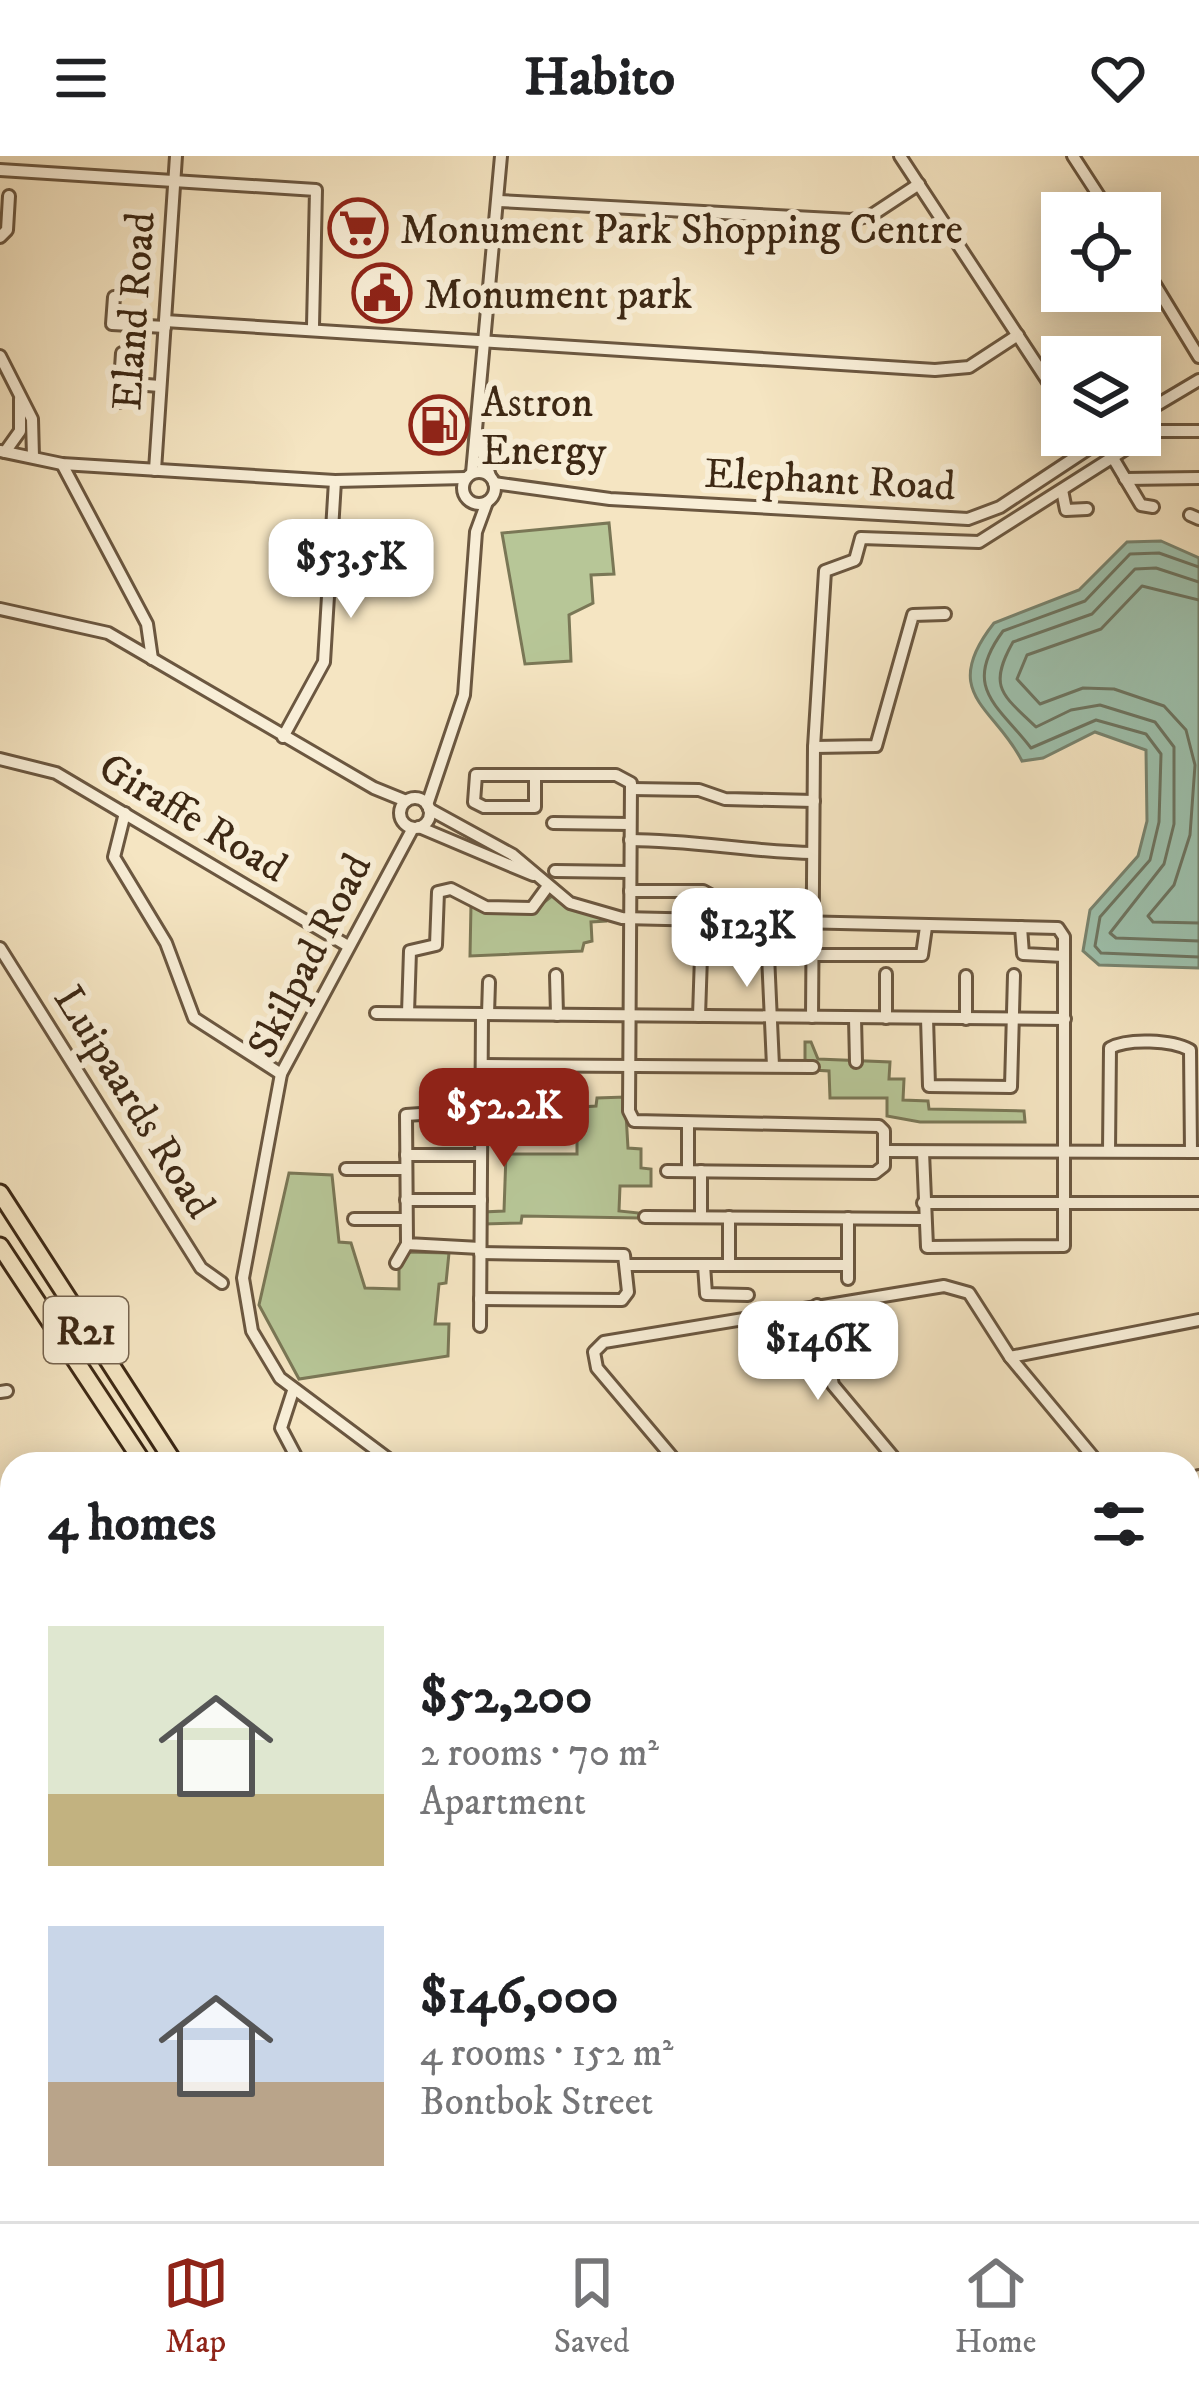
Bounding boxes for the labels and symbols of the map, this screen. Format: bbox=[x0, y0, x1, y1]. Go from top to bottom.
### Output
supermarket icon: Monument Park Shopping Centre bbox=[327, 197, 389, 259]
place label: Monument Park Shopping Centre bbox=[400, 205, 963, 257]
street label: Eland Road bbox=[102, 210, 168, 412]
public building icon: Monument park bbox=[351, 262, 413, 324]
place label: Monument park bbox=[424, 270, 693, 322]
place label: Astron Energy bbox=[481, 378, 607, 478]
fuel station icon: Astron Energy bbox=[408, 394, 470, 456]
street label: Elephant Road bbox=[703, 448, 957, 514]
pin: $53.5K bbox=[253, 519, 449, 621]
street label: Giraffe Road bbox=[89, 742, 296, 895]
street label: Skilpad Road bbox=[237, 846, 384, 1067]
pin: $123K bbox=[663, 888, 831, 990]
street label: Luipaards Road bbox=[41, 977, 226, 1229]
pin: $52.2K bbox=[406, 1068, 602, 1170]
road number: R21 bbox=[44, 1297, 128, 1363]
pin: $146K bbox=[734, 1301, 902, 1403]

